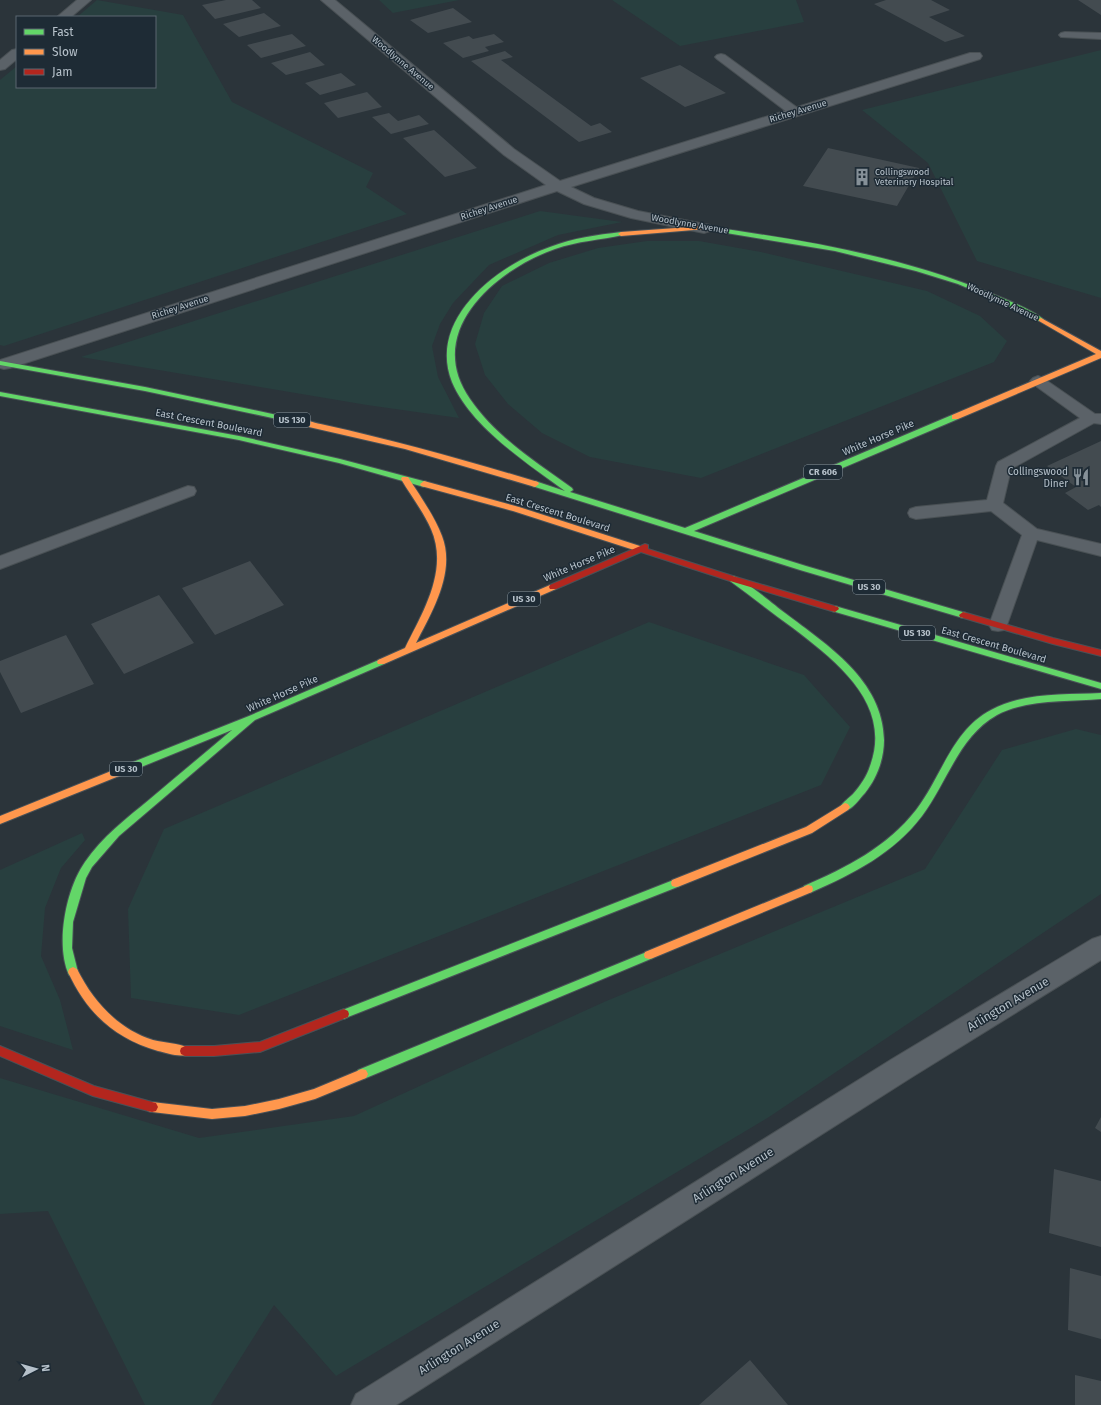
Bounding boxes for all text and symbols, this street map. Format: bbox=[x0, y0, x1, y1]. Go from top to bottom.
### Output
legend bbox=[16, 16, 156, 88]
text: Fast bbox=[52, 25, 74, 39]
street label: Woodlynne Avenue bbox=[370, 34, 436, 92]
text: Slow bbox=[52, 45, 78, 59]
text: Jam bbox=[52, 65, 72, 79]
street label: Richey Avenue bbox=[768, 98, 828, 124]
building icon: Collingswood Veterinery Hospital bbox=[852, 167, 872, 187]
place label: Collingswood Veterinery Hospital bbox=[875, 167, 954, 187]
street label: Richey Avenue bbox=[459, 194, 519, 222]
street label: Woodlynne Avenue bbox=[651, 212, 729, 236]
street label: Woodlynne Avenue bbox=[966, 281, 1041, 323]
street label: Richey Avenue bbox=[150, 293, 210, 321]
street label: East Crescent Boulevard bbox=[154, 407, 263, 439]
road number: US 130 bbox=[274, 413, 310, 427]
street label: White Horse Pike bbox=[841, 417, 916, 458]
road number: CR 606 bbox=[804, 465, 842, 479]
place label: Collingswood Diner bbox=[1008, 466, 1068, 490]
restaurant icon: Collingswood Diner bbox=[1071, 467, 1091, 487]
street label: East Crescent Boulevard bbox=[504, 491, 611, 535]
street label: White Horse Pike bbox=[542, 543, 617, 584]
road number: US 30 bbox=[853, 580, 885, 594]
road number: US 30 bbox=[508, 592, 540, 606]
street label: East Crescent Boulevard bbox=[940, 624, 1048, 666]
road number: US 130 bbox=[899, 626, 935, 640]
street label: White Horse Pike bbox=[245, 673, 320, 715]
road number: US 30 bbox=[110, 762, 142, 776]
street label: Arlington Avenue bbox=[965, 974, 1051, 1034]
street label: Arlington Avenue bbox=[690, 1144, 776, 1206]
street label: Arlington Avenue bbox=[416, 1316, 502, 1378]
north arrow bbox=[16, 1349, 56, 1389]
text: N bbox=[39, 1364, 52, 1372]

